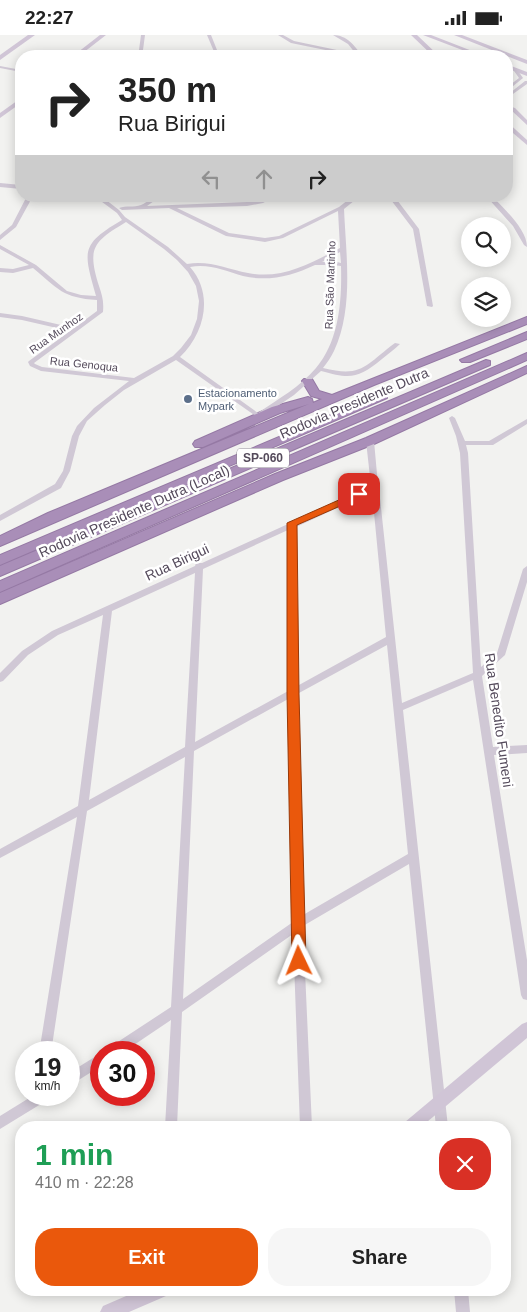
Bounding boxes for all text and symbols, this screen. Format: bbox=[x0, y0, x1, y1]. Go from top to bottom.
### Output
text: 22:27 bbox=[25, 7, 74, 28]
icon: right bbox=[35, 70, 100, 135]
text: 350 m bbox=[118, 70, 217, 109]
text: Rua Birigui bbox=[118, 111, 226, 136]
icon: left bbox=[197, 165, 225, 193]
icon: ahead bbox=[250, 165, 278, 193]
icon: right bbox=[303, 165, 331, 193]
map controls bbox=[461, 217, 511, 327]
button: search bbox=[461, 217, 511, 267]
street label: Rua São Martinho bbox=[322, 240, 338, 330]
button: layers bbox=[461, 277, 511, 327]
street label: Rua Munhoz bbox=[27, 310, 85, 356]
street label: Rua Genoqua bbox=[49, 354, 120, 374]
street label: Rodovia Presidente Dutra bbox=[277, 364, 431, 442]
place label: Estacionamento Mypark bbox=[198, 387, 277, 412]
marker: Estacionamento Mypark bbox=[182, 393, 194, 405]
road number: SP-060 bbox=[237, 448, 289, 467]
street label: Rodovia Presidente Dutra (Local) bbox=[36, 462, 232, 560]
pin bbox=[338, 473, 380, 515]
icon: arrive bbox=[345, 480, 373, 508]
street label: Rua Birigui bbox=[143, 540, 211, 584]
street label: Rua Benedito Fumeni bbox=[482, 652, 516, 788]
position arrow bbox=[272, 934, 324, 986]
speed limit sign: 30 bbox=[90, 1041, 155, 1106]
text: 19 bbox=[34, 1053, 61, 1081]
text: km/h bbox=[34, 1079, 61, 1093]
text: 1 min bbox=[35, 1138, 113, 1171]
button: close bbox=[439, 1138, 491, 1190]
text: 410 m · 22:28 bbox=[35, 1174, 134, 1191]
button: Exit bbox=[35, 1228, 258, 1286]
button: Share bbox=[268, 1228, 491, 1286]

